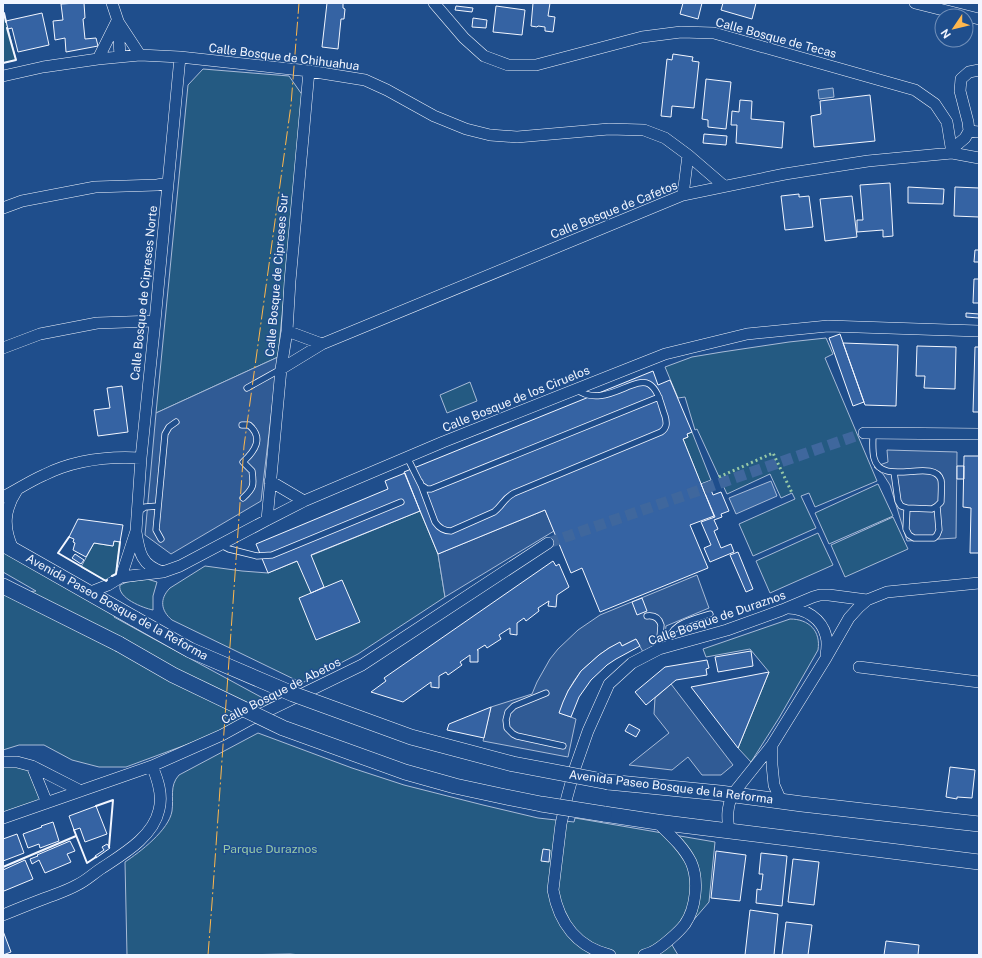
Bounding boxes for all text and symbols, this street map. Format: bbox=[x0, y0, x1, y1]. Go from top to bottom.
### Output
north arrow bbox=[934, 8, 974, 48]
street label: Calle Bosque de Tecas bbox=[714, 15, 838, 61]
text: N bbox=[938, 27, 953, 41]
street label: Calle Bosque de Chihuahua bbox=[208, 41, 360, 73]
street label: Calle Bosque de Cafetos bbox=[548, 178, 680, 242]
street label: Calle Bosque de Cipreses Sur bbox=[263, 192, 291, 357]
street label: Calle Bosque de Cipreses Norte bbox=[128, 205, 160, 381]
street label: Calle Bosque de los Ciruelos bbox=[440, 363, 592, 435]
street label: Avenida Paseo Bosque de la Reforma bbox=[24, 551, 210, 663]
street label: Calle Bosque de Duraznos bbox=[646, 588, 788, 648]
street label: Calle Bosque de Abetos bbox=[219, 655, 343, 727]
street label: Avenida Paseo Bosque de la Reforma bbox=[568, 768, 774, 806]
park label: Parque Duraznos bbox=[223, 842, 317, 856]

